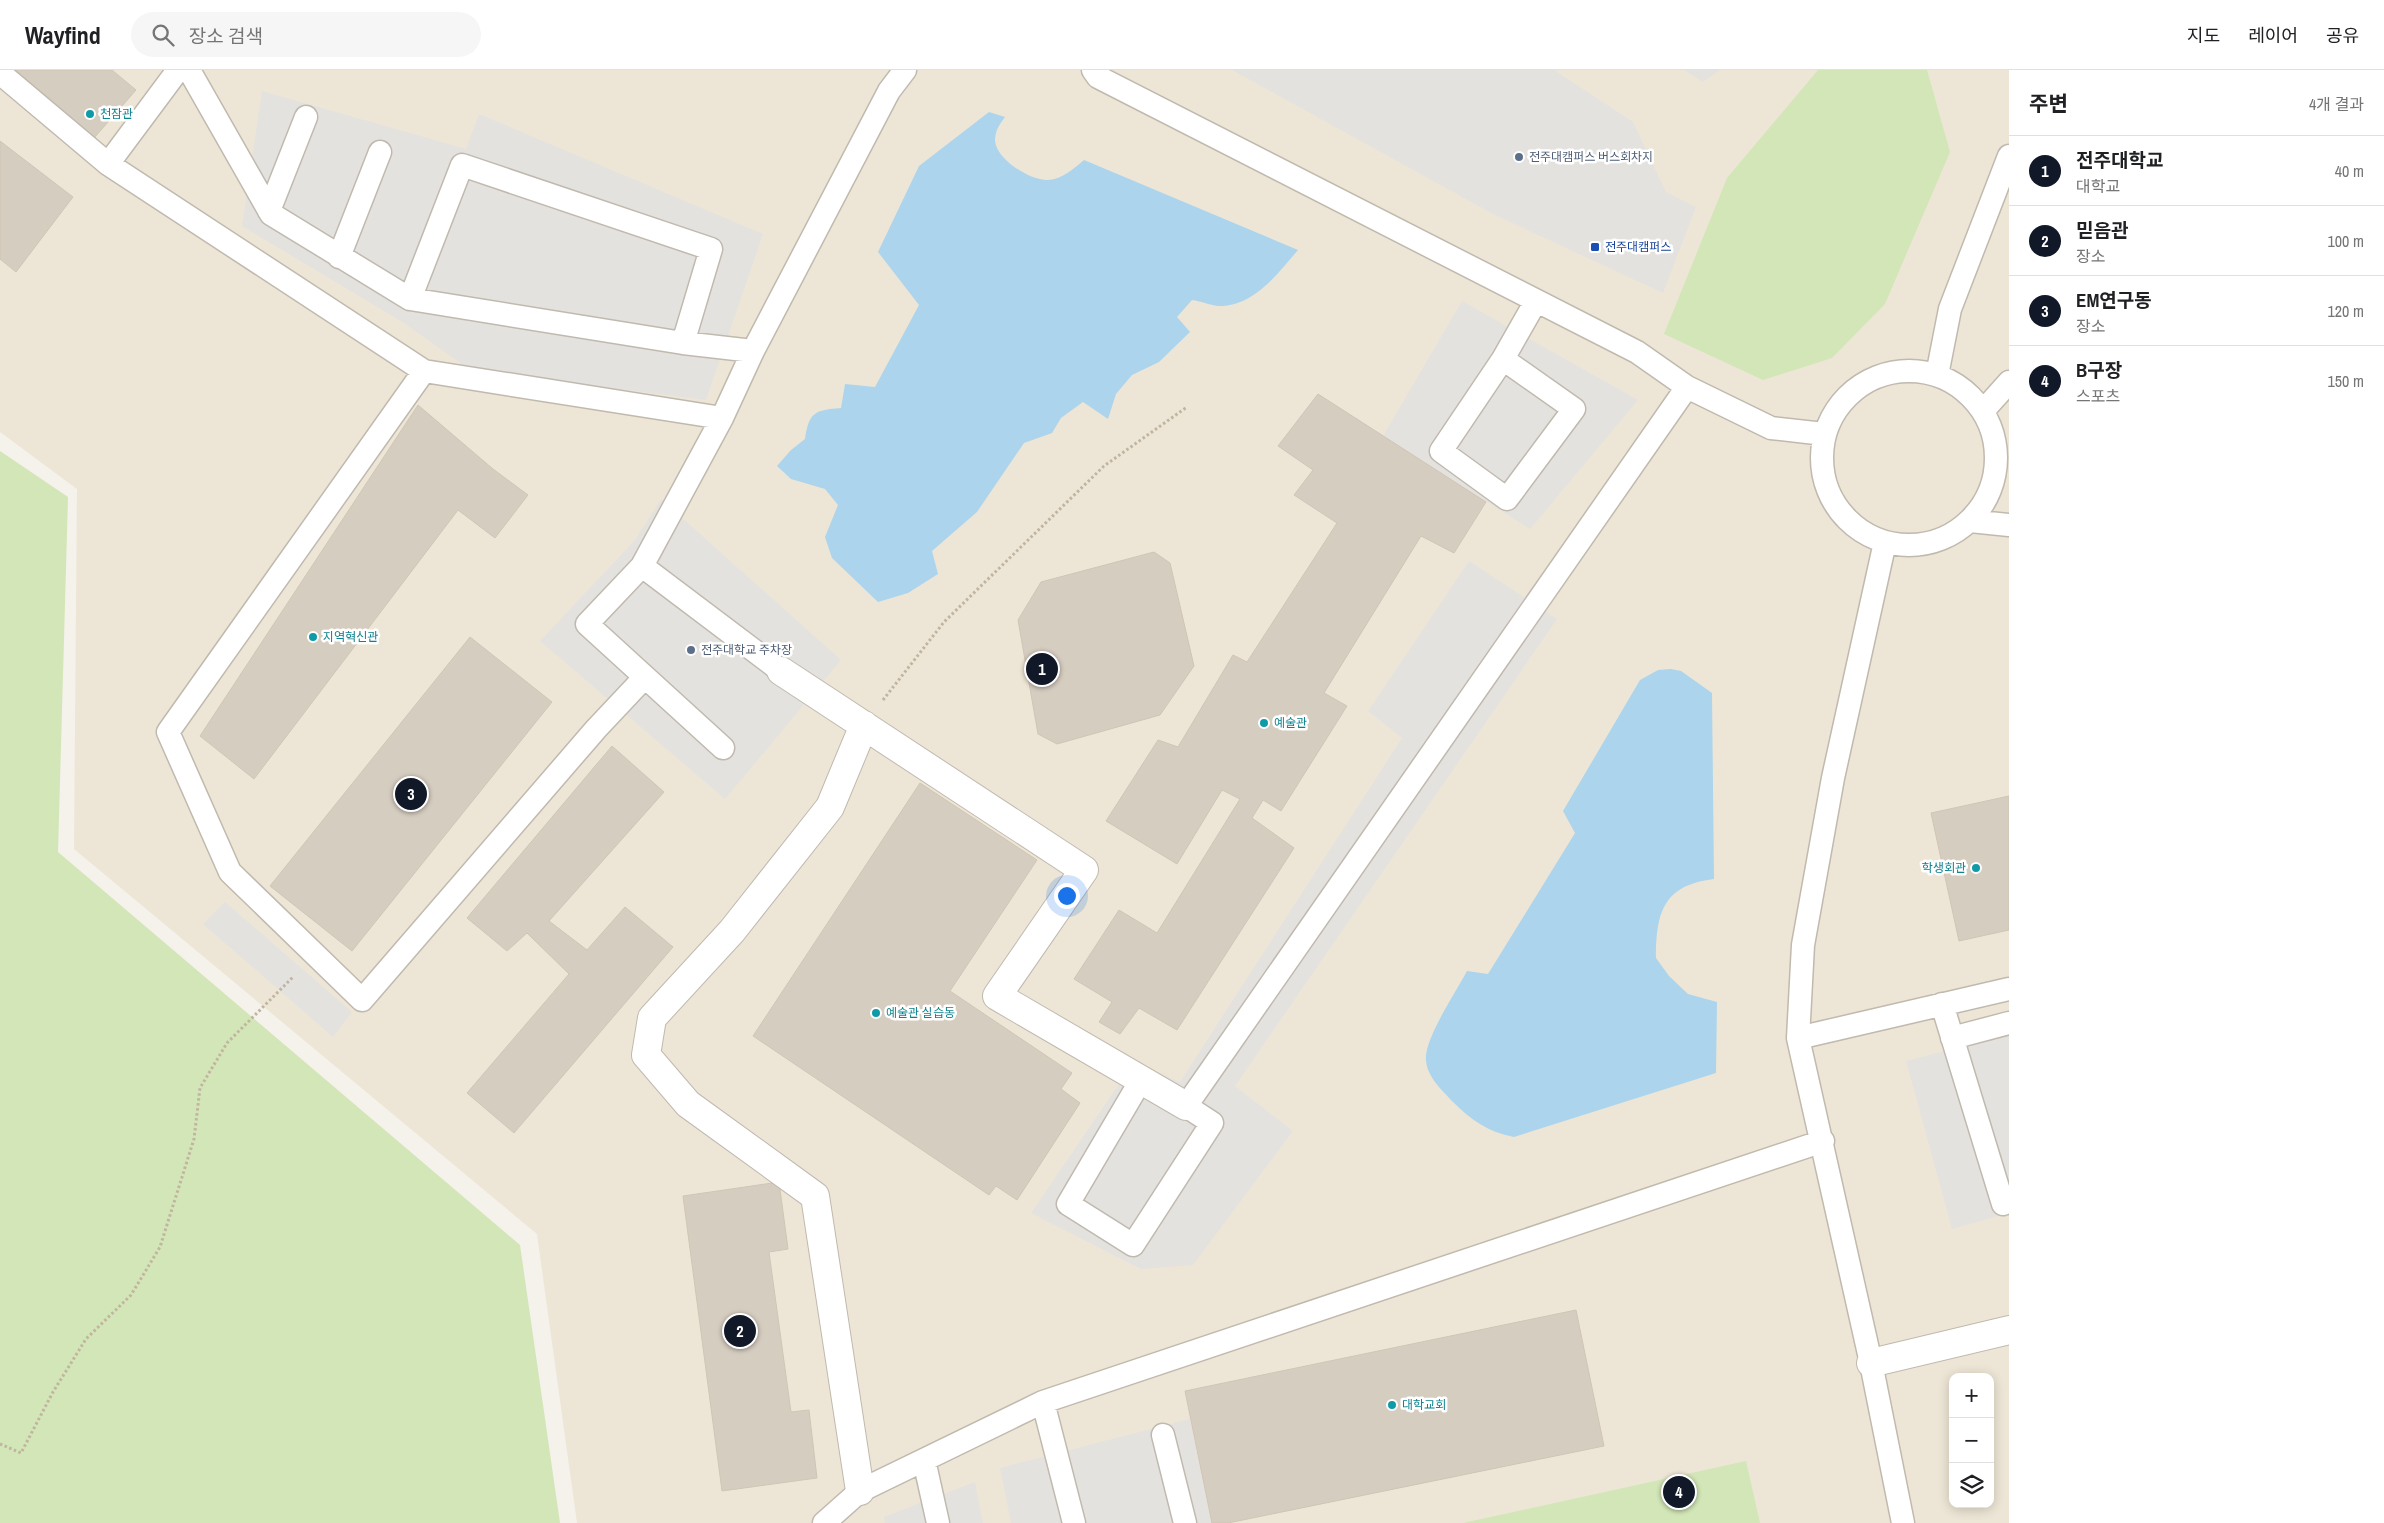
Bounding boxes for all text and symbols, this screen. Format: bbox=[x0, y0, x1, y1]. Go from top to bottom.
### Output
search box bbox=[131, 12, 481, 57]
text: Wayfind bbox=[25, 19, 101, 51]
icon: search bbox=[149, 21, 177, 49]
text: 장소 검색 bbox=[189, 23, 263, 49]
text: 지도 bbox=[2187, 23, 2220, 48]
text: 레이어 bbox=[2248, 23, 2298, 48]
text: 공유 bbox=[2326, 23, 2359, 48]
text: 주변 bbox=[2029, 89, 2068, 118]
text: 4개 결과 bbox=[2309, 93, 2364, 115]
place label: 천잠관 bbox=[100, 106, 133, 122]
marker: 천잠관 bbox=[84, 108, 96, 120]
text: 전주대학교 bbox=[2076, 147, 2163, 173]
place label: 전주대캠퍼스 버스회차지 bbox=[1529, 149, 1653, 165]
marker: 전주대캠퍼스 버스회차지 bbox=[1513, 151, 1525, 163]
text: 1 bbox=[2041, 160, 2049, 182]
text: 40 m bbox=[2335, 160, 2364, 182]
text: 대학교 bbox=[2076, 175, 2120, 197]
text: 믿음관 bbox=[2076, 217, 2128, 243]
text: 2 bbox=[2041, 230, 2049, 252]
text: 100 m bbox=[2328, 230, 2364, 252]
place label: 전주대캠퍼스 bbox=[1605, 239, 1671, 255]
marker: 전주대캠퍼스 bbox=[1589, 241, 1601, 253]
text: 장소 bbox=[2076, 245, 2105, 267]
text: EM연구동 bbox=[2076, 287, 2152, 313]
text: 3 bbox=[2041, 300, 2049, 322]
text: 120 m bbox=[2328, 300, 2364, 322]
text: 장소 bbox=[2076, 315, 2105, 337]
text: B구장 bbox=[2076, 357, 2122, 383]
text: 4 bbox=[2041, 370, 2049, 392]
text: 150 m bbox=[2328, 370, 2364, 392]
text: 스포츠 bbox=[2076, 385, 2120, 407]
place label: 지역혁신관 bbox=[323, 629, 378, 645]
marker: 지역혁신관 bbox=[307, 631, 319, 643]
place label: 전주대학교 주차장 bbox=[701, 642, 792, 658]
marker: 전주대학교 주차장 bbox=[685, 644, 697, 656]
pin: 1 bbox=[1026, 650, 1058, 688]
place label: 예술관 bbox=[1274, 715, 1307, 731]
marker: 예술관 bbox=[1258, 717, 1270, 729]
pin: 3 bbox=[395, 775, 427, 813]
place label: 학생회관 bbox=[1922, 860, 1966, 876]
marker: 학생회관 bbox=[1970, 862, 1982, 874]
your location bbox=[1054, 883, 1080, 909]
place label: 예술관 실습동 bbox=[886, 1005, 955, 1021]
marker: 예술관 실습동 bbox=[870, 1007, 882, 1019]
pin: 2 bbox=[724, 1312, 756, 1350]
map controls bbox=[1949, 1373, 1994, 1508]
button: + bbox=[1949, 1373, 1994, 1418]
place label: 대학교회 bbox=[1402, 1397, 1446, 1413]
marker: 대학교회 bbox=[1386, 1399, 1398, 1411]
button: − bbox=[1949, 1418, 1994, 1463]
button: layers bbox=[1949, 1463, 1994, 1508]
pin: 4 bbox=[1663, 1473, 1695, 1511]

